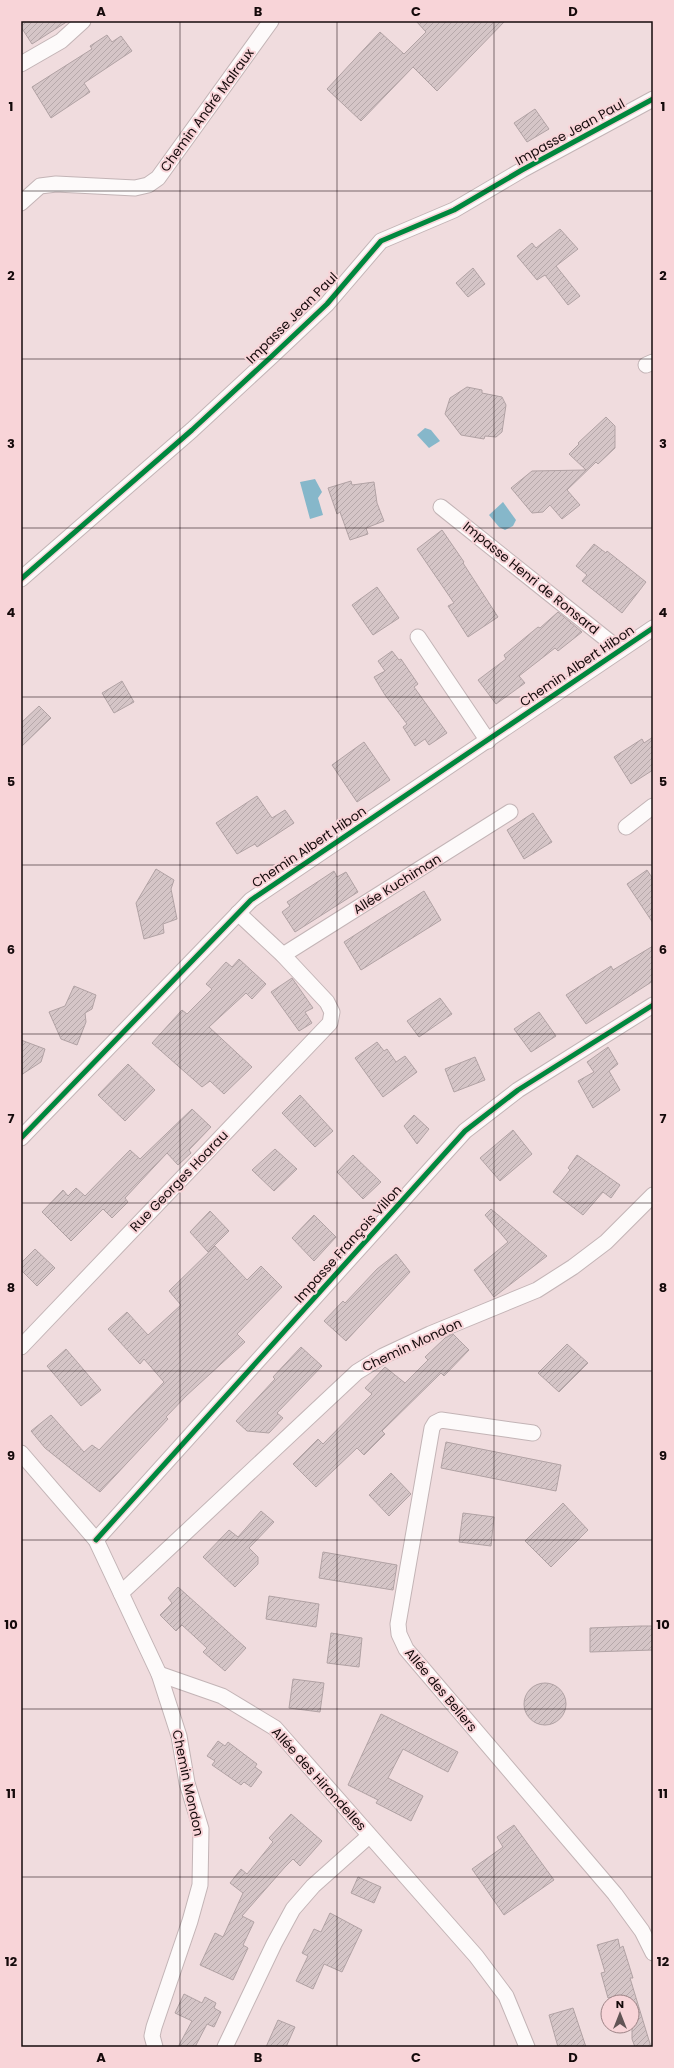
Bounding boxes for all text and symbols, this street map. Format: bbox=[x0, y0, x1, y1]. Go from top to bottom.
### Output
text: A bbox=[96, 2, 106, 21]
text: B bbox=[254, 2, 263, 21]
text: C bbox=[411, 2, 421, 21]
text: D bbox=[568, 2, 578, 21]
street label: Chemin André Malraux bbox=[156, 44, 259, 176]
street label: Impasse Jean Paul bbox=[512, 94, 628, 170]
text: 1 bbox=[9, 97, 13, 116]
text: 1 bbox=[661, 97, 665, 116]
text: 2 bbox=[7, 266, 15, 285]
text: 2 bbox=[659, 266, 667, 285]
street label: Impasse Jean Paul bbox=[242, 268, 342, 368]
text: 3 bbox=[7, 434, 15, 453]
text: 3 bbox=[659, 434, 667, 453]
street label: Impasse Henri de Ronsard bbox=[459, 517, 603, 639]
text: 4 bbox=[7, 603, 16, 622]
text: 4 bbox=[659, 603, 668, 622]
street label: Chemin Albert Hibon bbox=[516, 621, 638, 711]
text: 5 bbox=[7, 772, 15, 791]
text: 5 bbox=[659, 772, 667, 791]
street label: Chemin Albert Hibon bbox=[248, 802, 370, 892]
street label: Allée Kuchiman bbox=[349, 849, 445, 919]
text: 6 bbox=[7, 940, 15, 959]
text: 6 bbox=[659, 940, 667, 959]
text: 7 bbox=[8, 1109, 15, 1128]
text: 7 bbox=[660, 1109, 667, 1128]
street label: Rue Georges Hoarau bbox=[126, 1126, 232, 1236]
street label: Impasse François Villon bbox=[290, 1181, 406, 1307]
text: 8 bbox=[7, 1278, 15, 1297]
text: 8 bbox=[659, 1278, 667, 1297]
street label: Chemin Mondon bbox=[359, 1314, 465, 1376]
text: 9 bbox=[7, 1446, 15, 1465]
text: 9 bbox=[659, 1446, 667, 1465]
text: 10 bbox=[4, 1615, 18, 1634]
text: 10 bbox=[656, 1615, 670, 1634]
street label: Allée des Beliers bbox=[400, 1644, 482, 1736]
street label: Allée des Hirondelles bbox=[267, 1723, 371, 1835]
street label: Chemin Mondon bbox=[167, 1728, 209, 1838]
text: 11 bbox=[6, 1784, 16, 1803]
text: 11 bbox=[658, 1784, 668, 1803]
text: 12 bbox=[5, 1952, 18, 1971]
text: 12 bbox=[657, 1952, 670, 1971]
north arrow bbox=[600, 1994, 640, 2034]
text: N bbox=[616, 1996, 624, 2012]
text: A bbox=[96, 2048, 106, 2067]
text: B bbox=[254, 2048, 263, 2067]
text: C bbox=[411, 2048, 421, 2067]
text: D bbox=[568, 2048, 578, 2067]

